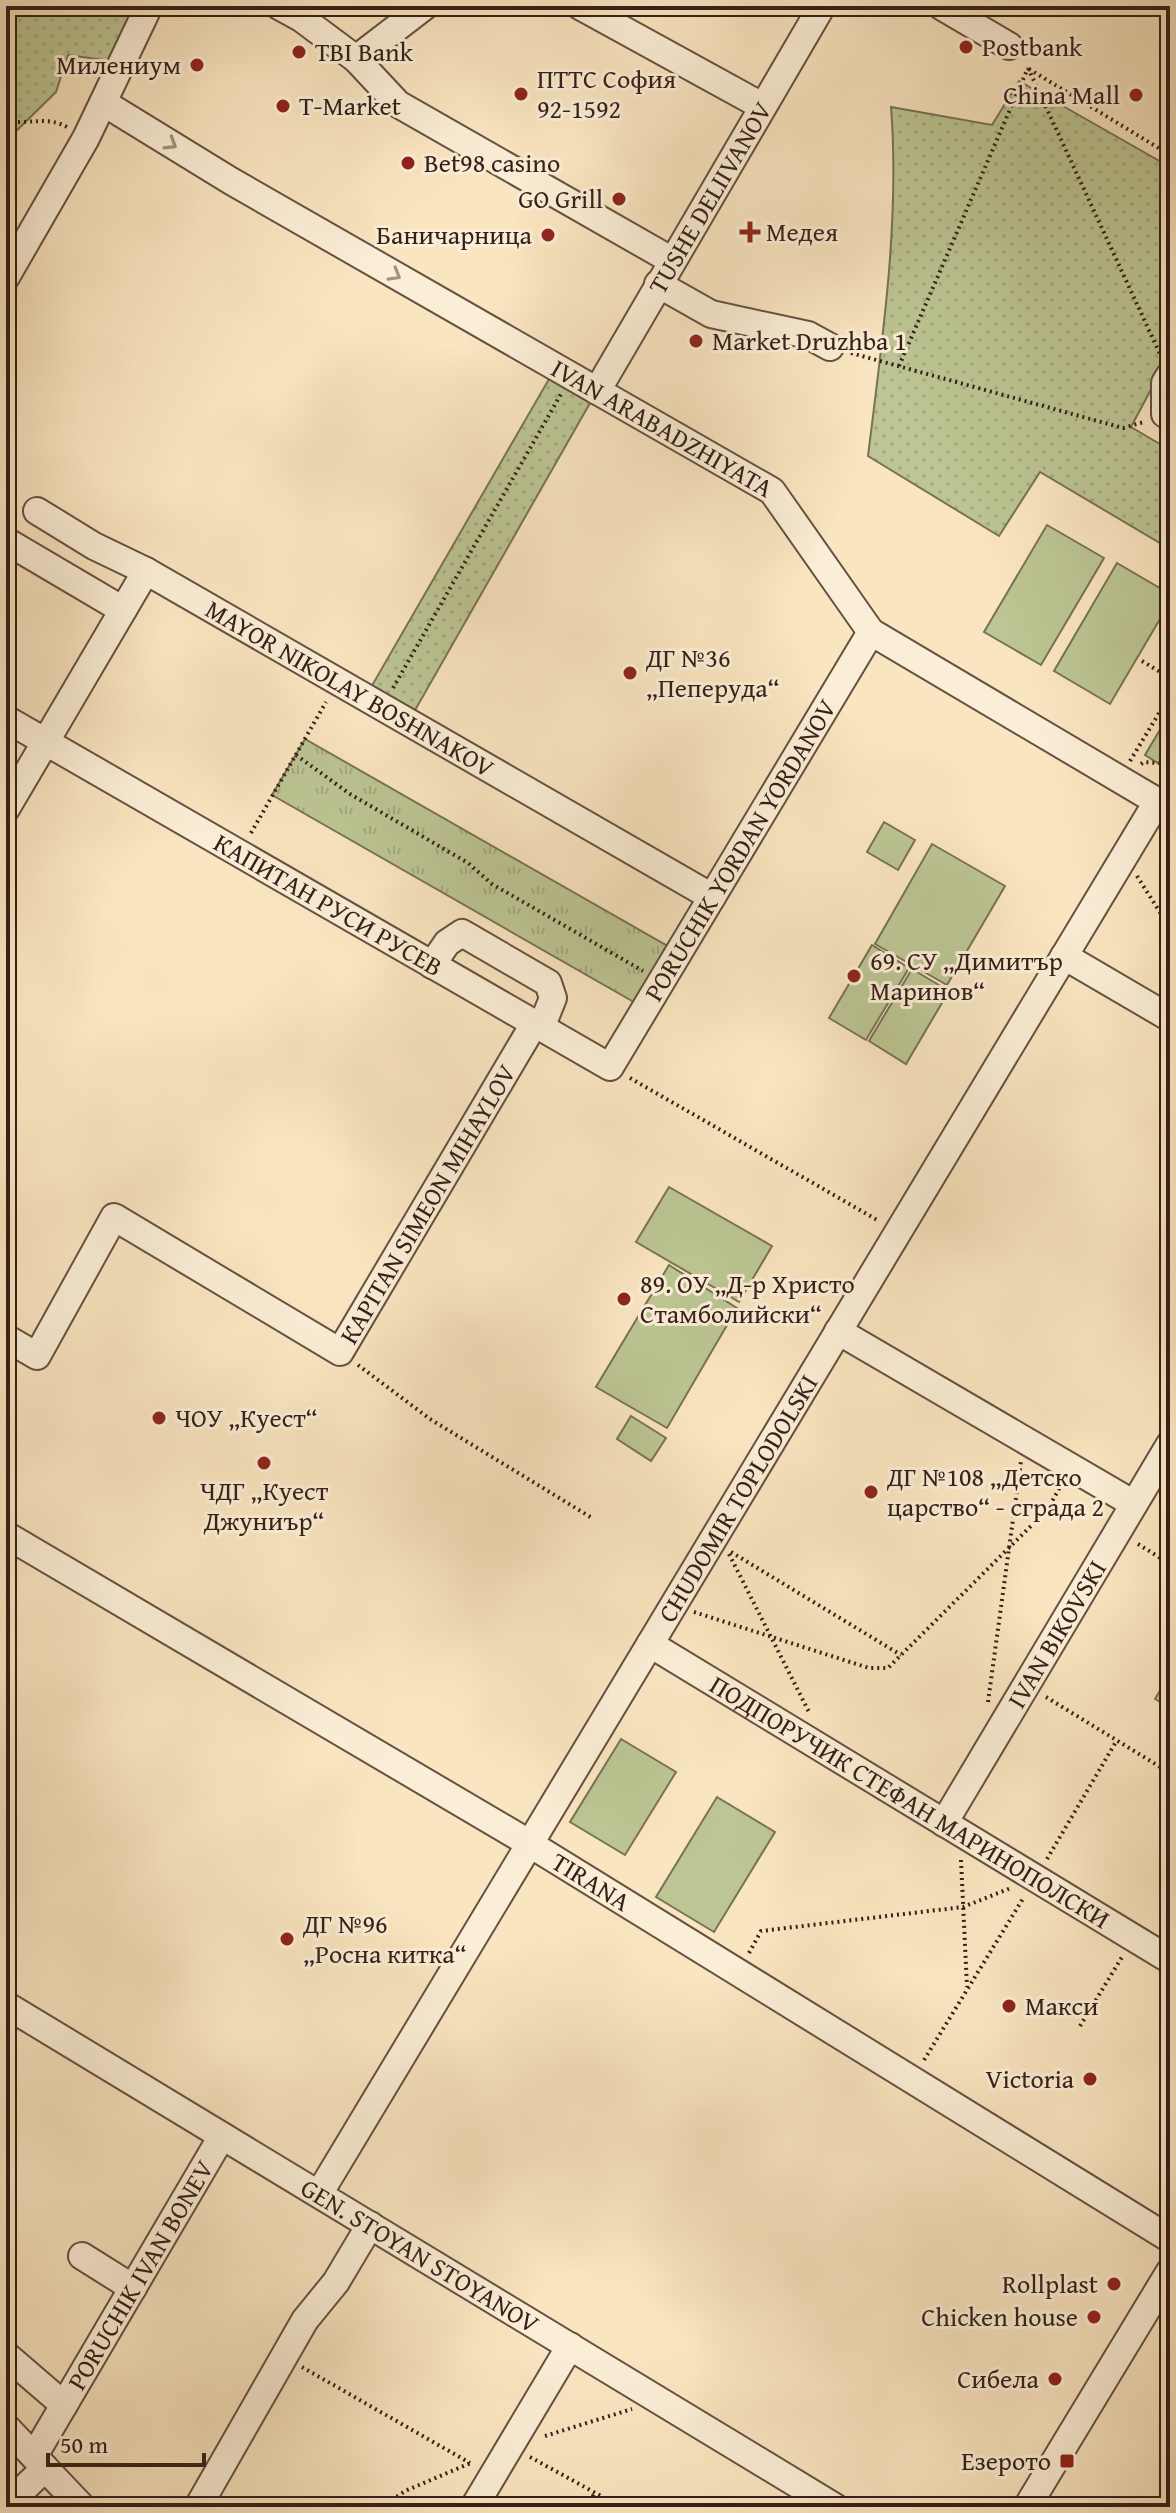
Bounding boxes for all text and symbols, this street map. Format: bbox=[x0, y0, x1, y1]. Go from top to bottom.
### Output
place label: Postbank bbox=[982, 27, 1083, 66]
place label: TBI Bank bbox=[315, 32, 414, 71]
marker: Postbank bbox=[957, 38, 975, 56]
marker: TBI Bank bbox=[290, 43, 308, 61]
place label: Милениум bbox=[56, 45, 181, 84]
marker: Милениум bbox=[188, 56, 206, 74]
place label: ПТТС София 92-1592 bbox=[537, 59, 676, 128]
place label: China Mall bbox=[1003, 75, 1120, 114]
marker: ПТТС София 92-1592 bbox=[512, 85, 530, 103]
place label: T-Market bbox=[299, 86, 401, 125]
marker: China Mall bbox=[1127, 86, 1145, 104]
street label: TUSHE DELIIVANOV bbox=[638, 94, 781, 301]
marker: T-Market bbox=[274, 97, 292, 115]
one-way arrow bbox=[162, 134, 177, 150]
place label: Bet98 casino bbox=[424, 143, 560, 182]
marker: Bet98 casino bbox=[399, 154, 417, 172]
place label: GO Grill bbox=[518, 179, 603, 218]
marker: GO Grill bbox=[610, 190, 628, 208]
place label: Медея bbox=[766, 212, 838, 251]
place label: Баничарница bbox=[376, 215, 533, 254]
marker: Медея bbox=[741, 223, 759, 241]
marker: Баничарница bbox=[539, 226, 557, 244]
one-way arrow bbox=[386, 265, 401, 281]
place label: Market Druzhba 1 bbox=[712, 321, 907, 360]
marker: Market Druzhba 1 bbox=[687, 332, 705, 350]
street label: IVAN ARABADZHIYATA bbox=[544, 349, 781, 507]
street label: МAYOR NIKOLAY BOSHNAKOV bbox=[198, 589, 502, 787]
place label: ДГ №36 „Пеперуда“ bbox=[645, 638, 780, 707]
marker: ДГ №36 „Пеперуда“ bbox=[621, 664, 639, 682]
street label: РORUCHIK YORDAN YORDANOV bbox=[634, 691, 846, 1009]
street label: КАПИТАН РУСИ РУСЕВ bbox=[207, 823, 450, 986]
place label: 69. СУ „Димитър Маринов“ bbox=[870, 941, 1063, 1010]
marker: 69. СУ „Димитър Маринов“ bbox=[845, 967, 863, 985]
street label: КAPITAN SIMEON MIHAYLOV bbox=[329, 1056, 525, 1351]
place label: 89. ОУ „Д-р Христо Стамболийски“ bbox=[640, 1264, 855, 1333]
marker: 89. ОУ „Д-р Христо Стамболийски“ bbox=[615, 1290, 633, 1308]
street label: CHUDOMIR TOPLODOLSKI bbox=[648, 1367, 827, 1630]
place label: ЧОУ „Куест“ bbox=[175, 1398, 318, 1437]
marker: ЧОУ „Куест“ bbox=[150, 1409, 168, 1427]
marker: ЧДГ „Куест Джуниър“ bbox=[255, 1454, 273, 1472]
place label: ДГ №108 „Детско царство“ - сграда 2 bbox=[886, 1457, 1104, 1526]
place label: ЧДГ „Куест Джуниър“ bbox=[200, 1471, 329, 1540]
marker: ДГ №108 „Детско царство“ - сграда 2 bbox=[862, 1483, 880, 1501]
street label: IVAN BIKOVSKI bbox=[997, 1552, 1116, 1715]
street label: ПОДПОРУЧИК СТЕФАН МАРИНОПОЛСКИ bbox=[703, 1665, 1117, 1938]
street label: TIRANA bbox=[544, 1842, 638, 1921]
place label: ДГ №96 „Росна китка“ bbox=[302, 1904, 467, 1973]
marker: ДГ №96 „Росна китка“ bbox=[278, 1930, 296, 1948]
place label: Макси bbox=[1025, 1986, 1098, 2025]
marker: Макси bbox=[1000, 1997, 1018, 2015]
place label: Victoria bbox=[985, 2059, 1075, 2098]
marker: Victoria bbox=[1081, 2070, 1099, 2088]
street label: РORUCHIK IVAN BONEV bbox=[57, 2152, 223, 2397]
street label: GEN. STOYAN STOYANOV bbox=[294, 2168, 547, 2343]
place label: Rollplast bbox=[1002, 2264, 1098, 2303]
marker: Rollplast bbox=[1105, 2275, 1123, 2293]
place label: Chicken house bbox=[921, 2297, 1078, 2336]
marker: Chicken house bbox=[1085, 2308, 1103, 2326]
place label: Сибела bbox=[957, 2359, 1040, 2398]
marker: Сибела bbox=[1046, 2370, 1064, 2388]
scale bar bbox=[48, 2417, 204, 2467]
text: 50 m bbox=[60, 2427, 108, 2462]
place label: Езерото bbox=[961, 2441, 1051, 2480]
marker: Езерото bbox=[1058, 2452, 1076, 2470]

